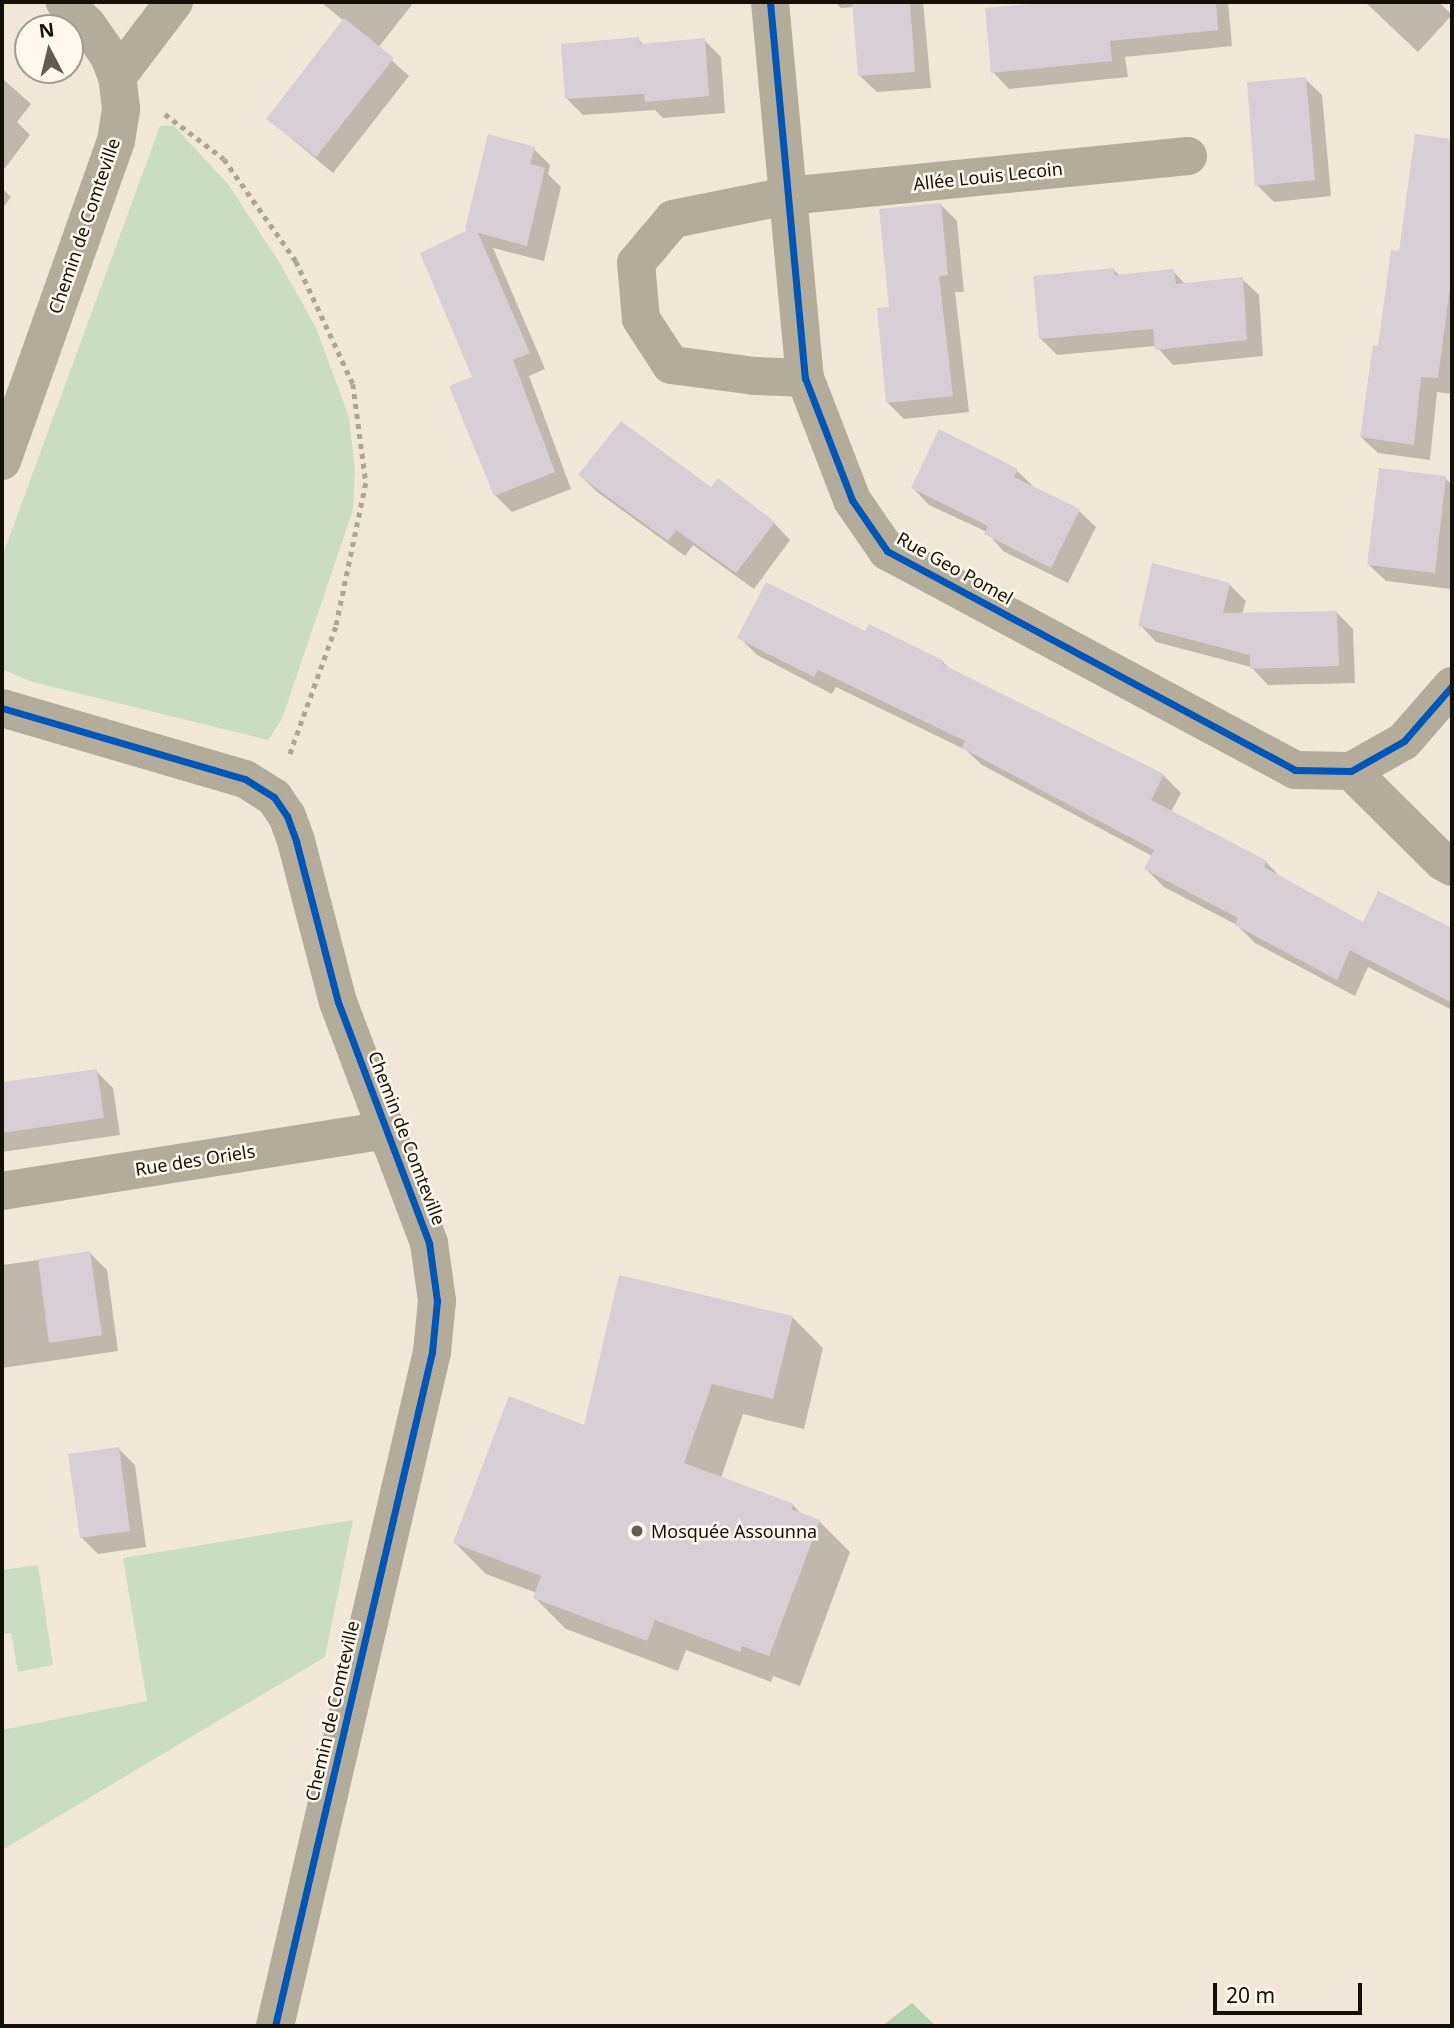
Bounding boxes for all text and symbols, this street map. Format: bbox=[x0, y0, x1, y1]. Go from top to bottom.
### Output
north arrow bbox=[14, 14, 84, 84]
text: N bbox=[37, 16, 56, 44]
street label: Chemin de Comteville bbox=[44, 135, 124, 317]
street label: Allée Louis Lecoin bbox=[912, 157, 1064, 195]
street label: Rue Geo Pomel bbox=[893, 527, 1017, 609]
street label: Chemin de Comteville bbox=[364, 1048, 450, 1228]
street label: Rue des Oriels bbox=[133, 1140, 257, 1180]
place label: Mosquée Assounna bbox=[651, 1520, 817, 1542]
marker: Mosquée Assounna bbox=[629, 1523, 645, 1539]
street label: Chemin de Comteville bbox=[301, 1619, 363, 1803]
scale bar bbox=[1216, 1968, 1365, 2012]
text: 20 m bbox=[1226, 1981, 1275, 2009]

